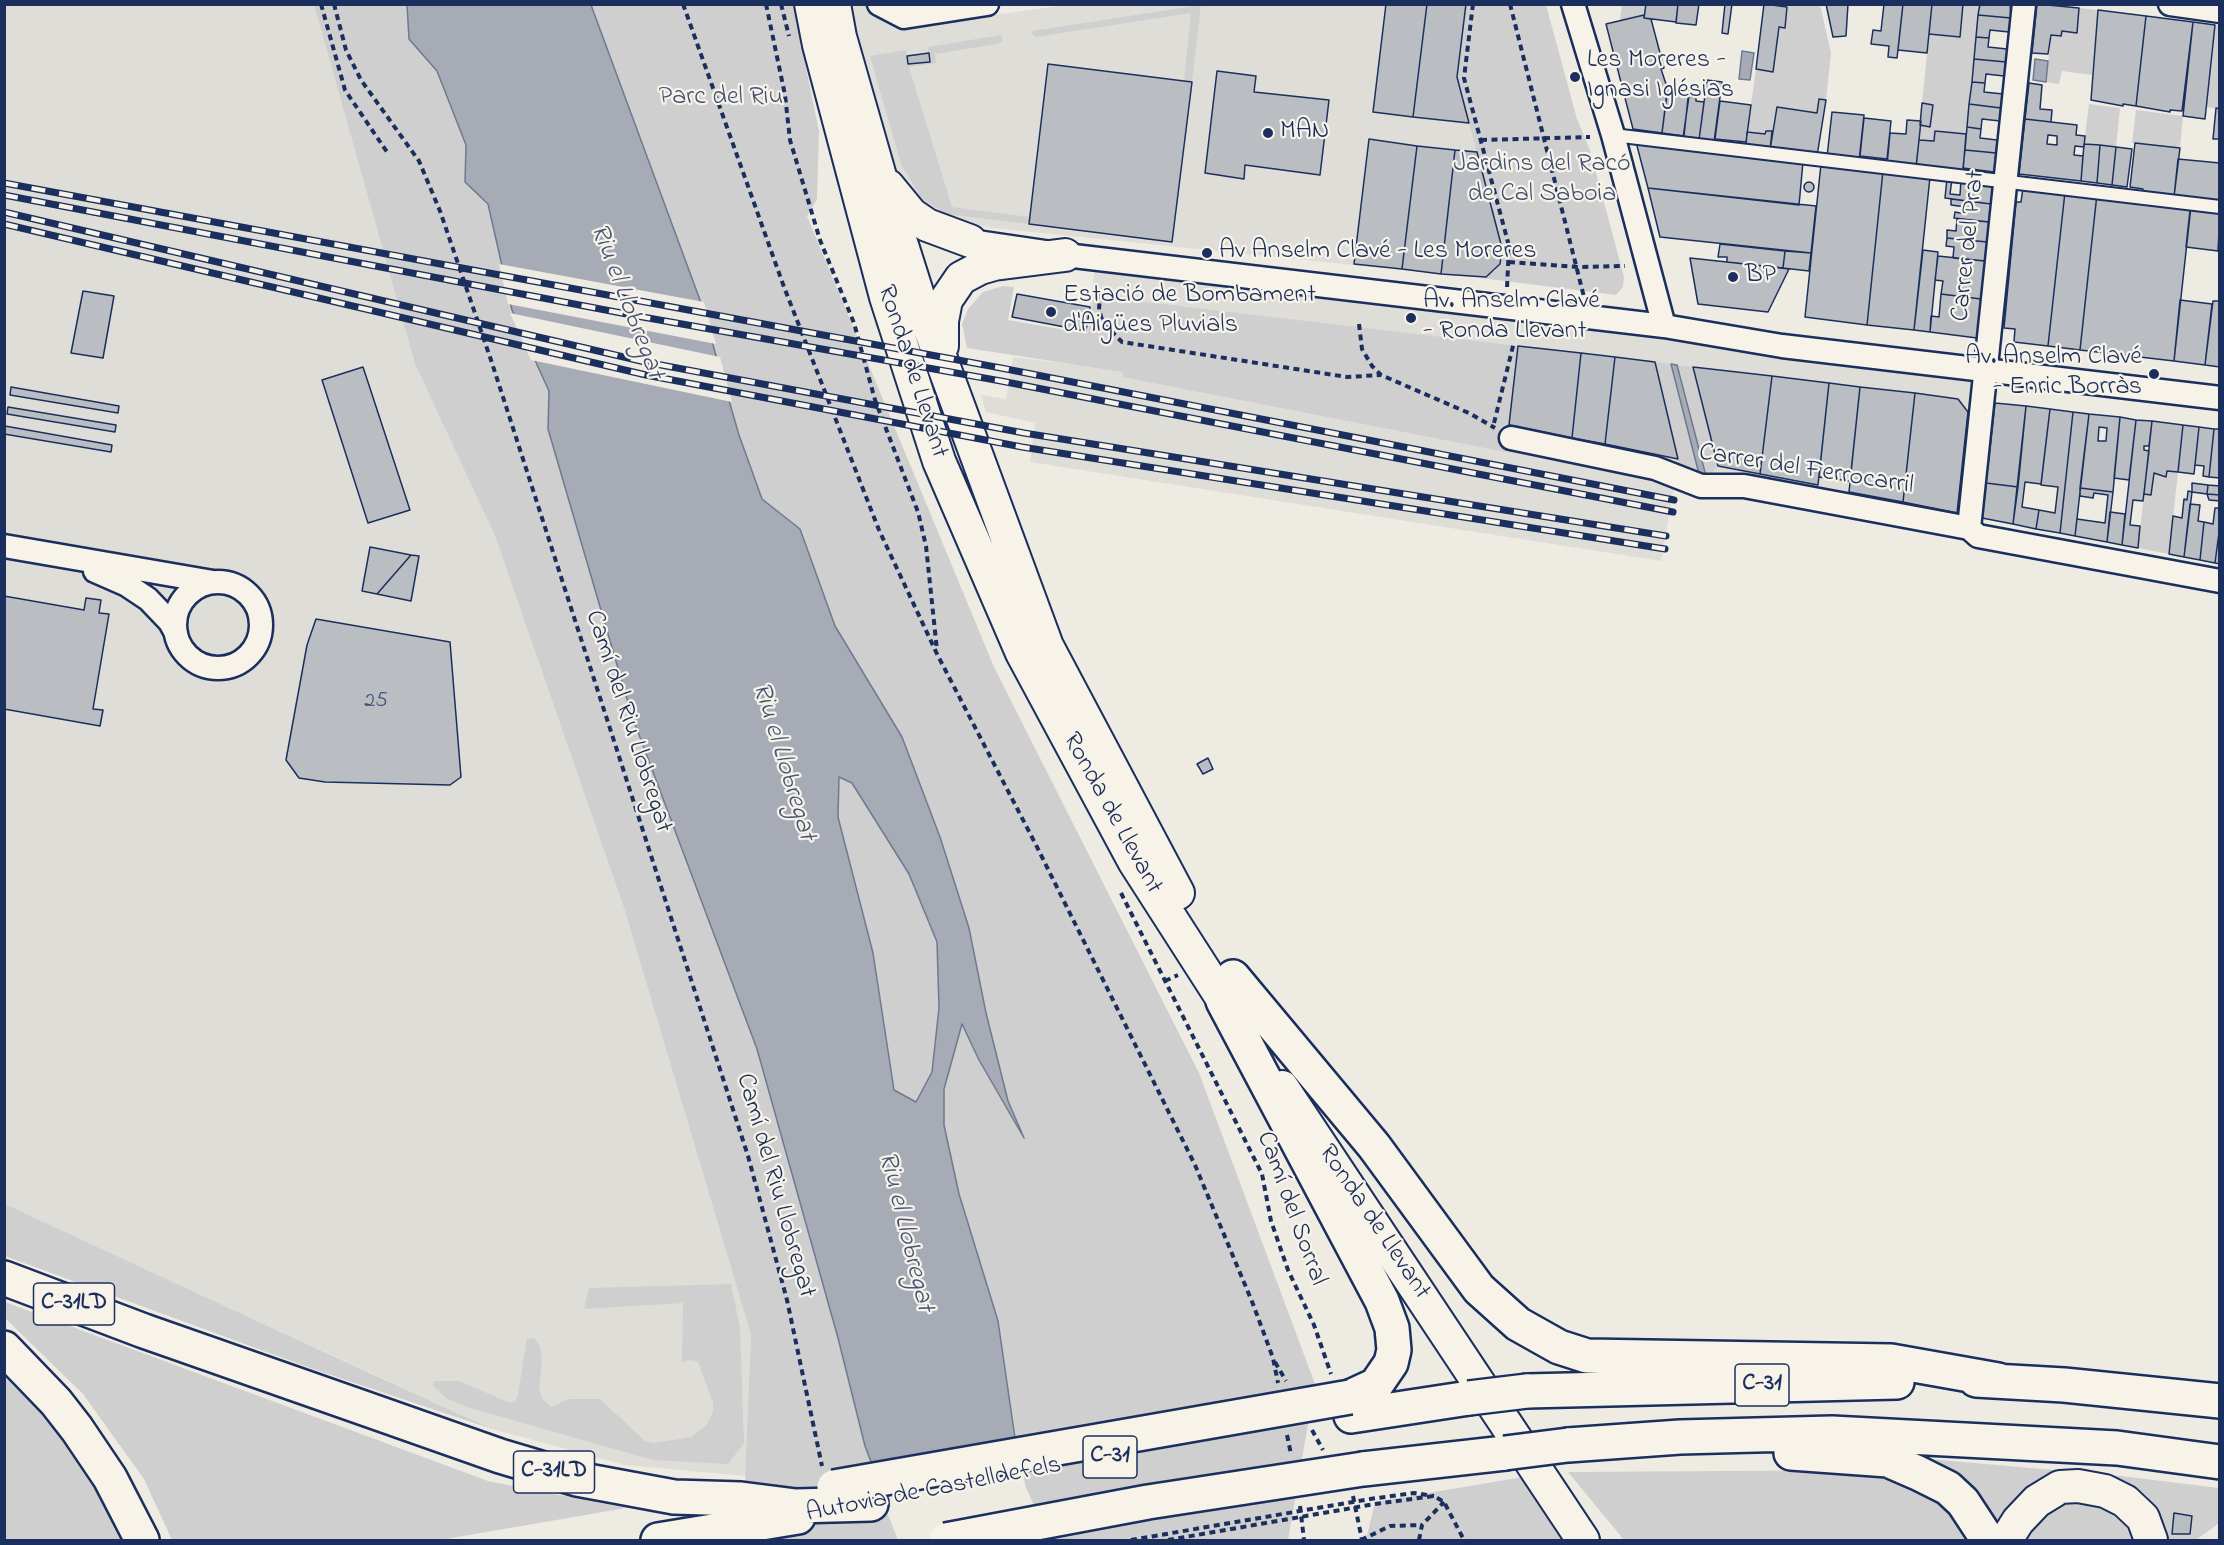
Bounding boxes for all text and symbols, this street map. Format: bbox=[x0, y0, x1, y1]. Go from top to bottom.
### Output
place label: Les Moreres - Ignasi Iglésias bbox=[1587, 46, 1734, 107]
marker: Les Moreres - Ignasi Iglésias bbox=[1568, 70, 1582, 84]
park label: Parc del Riu bbox=[659, 83, 783, 115]
place label: MAN bbox=[1280, 117, 1329, 149]
marker: MAN bbox=[1261, 126, 1275, 140]
park label: Jardins del Racó de Cal Saboia bbox=[1453, 150, 1631, 212]
street label: Carrer del Prat bbox=[1947, 169, 1993, 323]
water label: Riu el Llobregat bbox=[581, 220, 669, 384]
place label: Av Anselm Clavé - Les Moreres bbox=[1219, 237, 1536, 269]
marker: Av Anselm Clavé - Les Moreres bbox=[1200, 246, 1214, 260]
place label: BP bbox=[1745, 261, 1776, 293]
marker: BP bbox=[1726, 270, 1740, 284]
place label: Estació de Bombament d'Aigües Pluvials bbox=[1063, 281, 1316, 342]
street label: Ronda de Llevant bbox=[868, 282, 954, 462]
place label: Av. Anselm Clavé - Ronda Llevant bbox=[1423, 287, 1600, 348]
marker: Estació de Bombament d'Aigües Pluvials bbox=[1044, 305, 1058, 319]
marker: Av. Anselm Clavé - Ronda Llevant bbox=[1404, 311, 1418, 325]
place label: Av. Anselm Clavé - Enric Borràs bbox=[1965, 343, 2142, 404]
marker: Av. Anselm Clavé - Enric Borràs bbox=[2147, 367, 2161, 381]
street label: Carrer del Ferrocarril bbox=[1697, 439, 1915, 503]
street label: Camí del Riu Llobregat bbox=[576, 607, 678, 837]
water label: Riu el Llobregat bbox=[743, 679, 821, 845]
house number: 25 bbox=[364, 689, 388, 715]
street label: Ronda de Llevant bbox=[1054, 728, 1168, 900]
street label: Camí del Riu Llobregat bbox=[727, 1070, 821, 1302]
street label: Camí del Sorral bbox=[1248, 1128, 1332, 1290]
street label: Ronda de Llevant bbox=[1310, 1140, 1436, 1306]
water label: Riu el Llobregat bbox=[868, 1149, 940, 1315]
road number: C-31LD bbox=[34, 1283, 115, 1325]
road number: C-31 bbox=[1735, 1364, 1789, 1406]
road number: C-31 bbox=[1083, 1436, 1137, 1478]
road number: C-31LD bbox=[514, 1451, 594, 1493]
street label: Autovia de Castelldefels bbox=[804, 1451, 1064, 1531]

